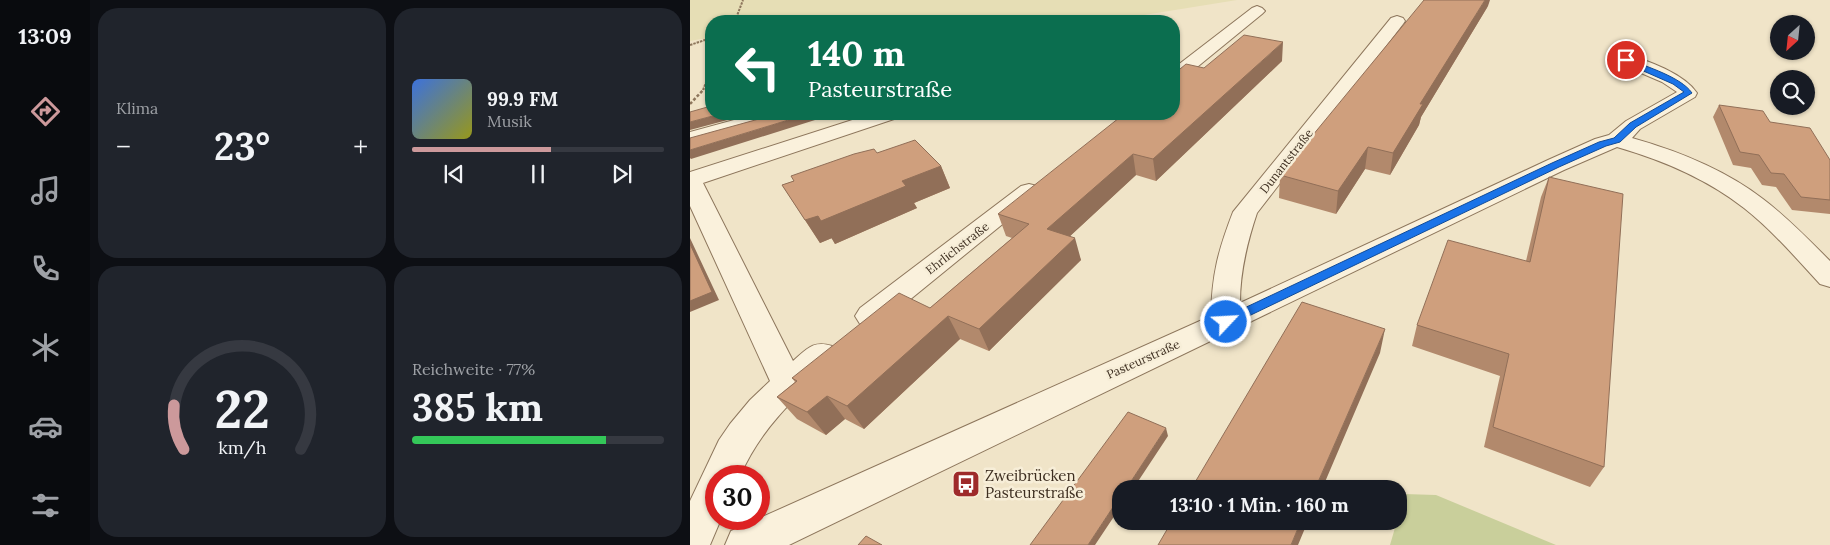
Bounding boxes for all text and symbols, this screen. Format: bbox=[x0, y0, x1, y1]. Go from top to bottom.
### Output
north arrow bbox=[1770, 15, 1815, 60]
map controls bbox=[1770, 15, 1815, 115]
text: 13:09 bbox=[18, 22, 72, 50]
text: 140 m bbox=[808, 31, 905, 76]
icon: left bbox=[725, 35, 790, 100]
pin bbox=[1605, 39, 1647, 81]
icon: arrive bbox=[1612, 46, 1640, 74]
button: search bbox=[1770, 70, 1815, 115]
text: Pasteurstraße bbox=[808, 75, 952, 103]
text: 99.9 FM bbox=[487, 87, 558, 111]
icon: directions bbox=[28, 94, 63, 129]
text: Klima bbox=[116, 98, 158, 118]
text: Musik bbox=[487, 111, 532, 131]
text: 23° bbox=[214, 122, 270, 170]
street label: Dunantstraße bbox=[1256, 125, 1316, 196]
text: − bbox=[116, 129, 131, 165]
text: + bbox=[353, 129, 368, 165]
icon: previous bbox=[440, 160, 468, 188]
icon: pause bbox=[524, 160, 552, 188]
icon: next bbox=[608, 160, 636, 188]
icon: music bbox=[28, 173, 63, 208]
street label: Ehrlichstraße bbox=[922, 218, 992, 277]
icon: phone bbox=[28, 251, 63, 286]
position arrow bbox=[1199, 295, 1251, 347]
icon: climate bbox=[28, 330, 63, 365]
street label: Pasteurstraße bbox=[1104, 336, 1182, 382]
text: Reichweite · 77% bbox=[412, 359, 535, 379]
text: 22 bbox=[214, 376, 270, 442]
text: 385 km bbox=[412, 383, 543, 431]
icon: car bbox=[28, 409, 63, 444]
text: km/h bbox=[218, 436, 266, 459]
speed limit sign: 30 bbox=[705, 465, 770, 530]
place label: Zweibrücken Pasteurstraße bbox=[985, 466, 1083, 502]
bus stop icon: Zweibrücken Pasteurstraße bbox=[951, 469, 981, 499]
icon: filters bbox=[28, 488, 63, 523]
text: 13:10 · 1 Min. · 160 m bbox=[1170, 493, 1349, 517]

